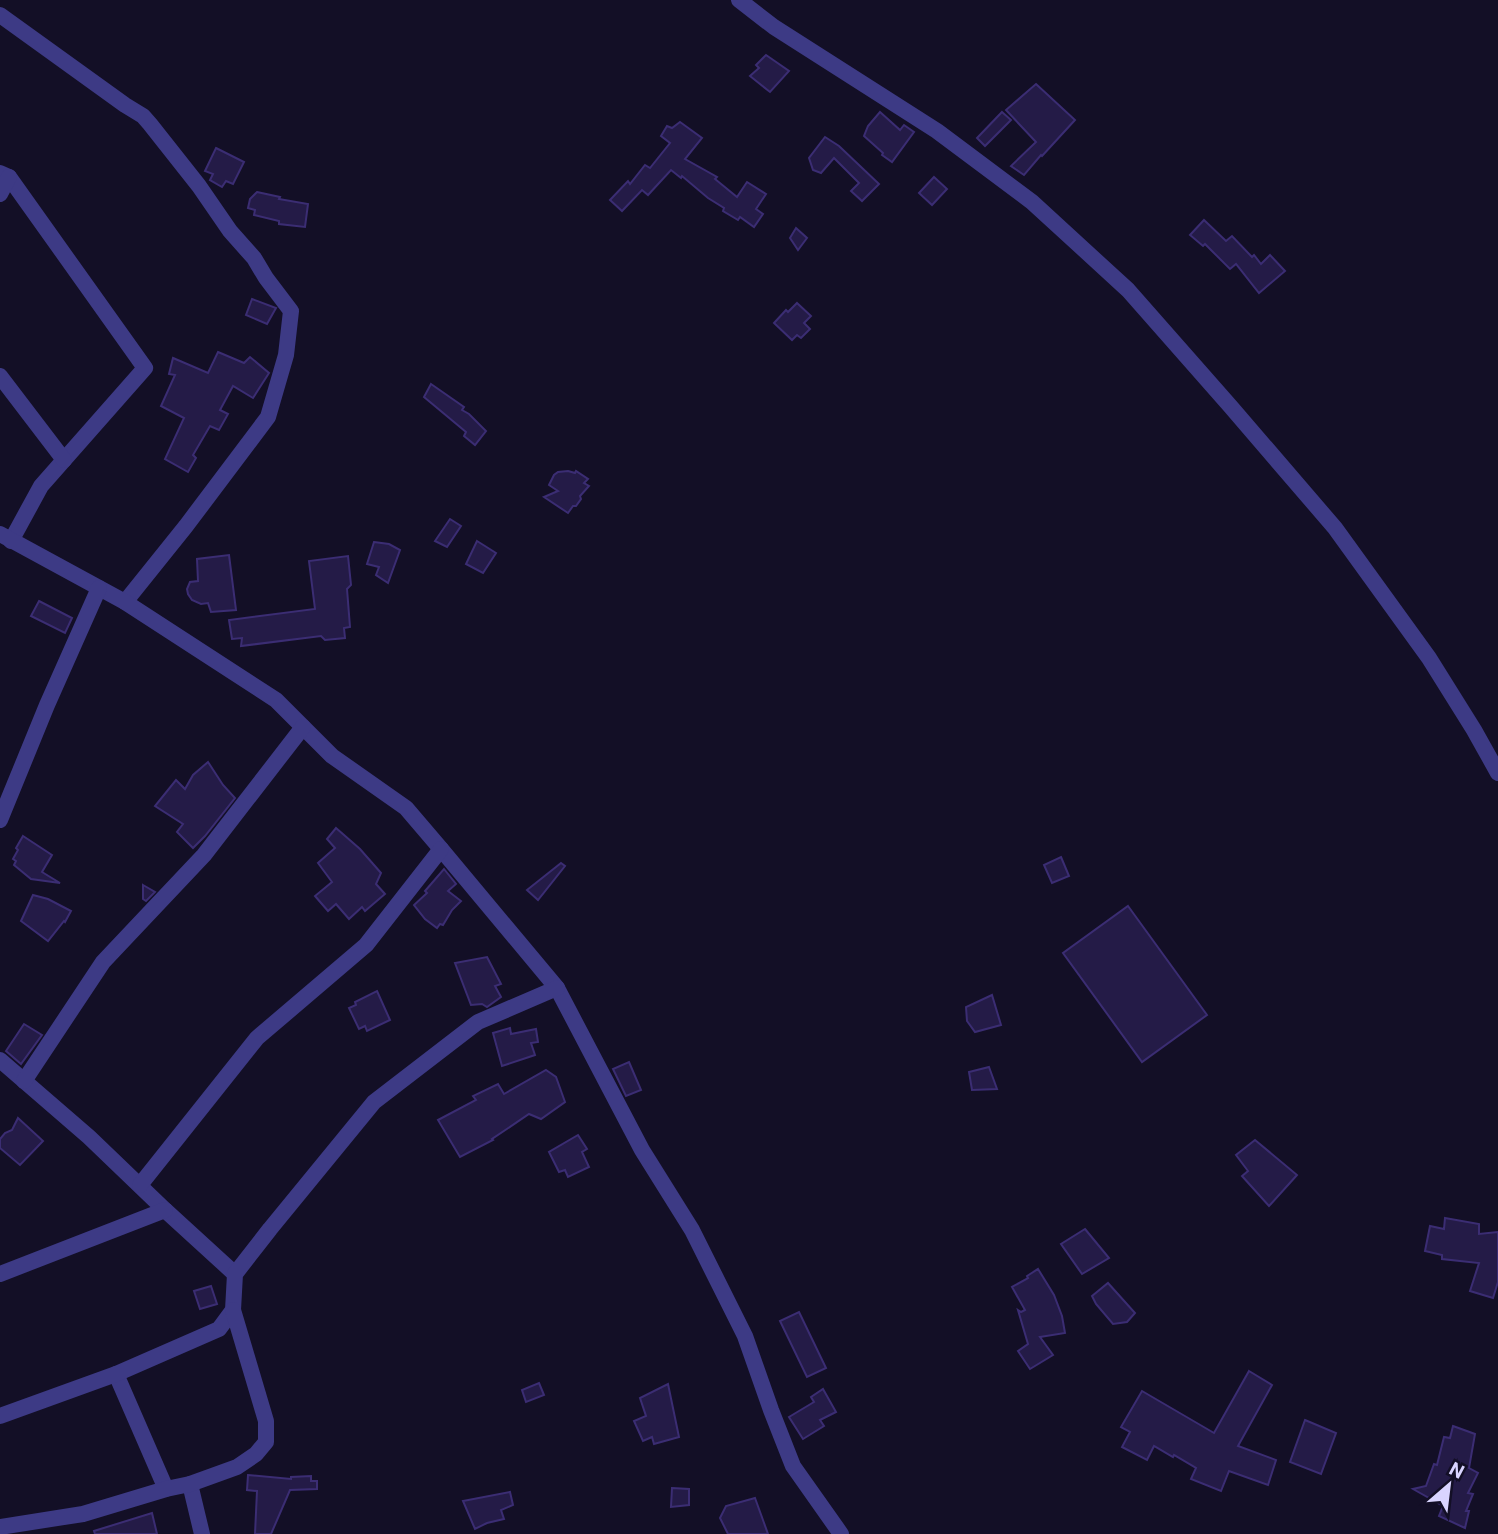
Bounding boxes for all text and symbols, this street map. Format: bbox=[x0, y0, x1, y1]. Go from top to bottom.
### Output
north arrow bbox=[1414, 1450, 1484, 1520]
text: N bbox=[1445, 1457, 1468, 1484]

